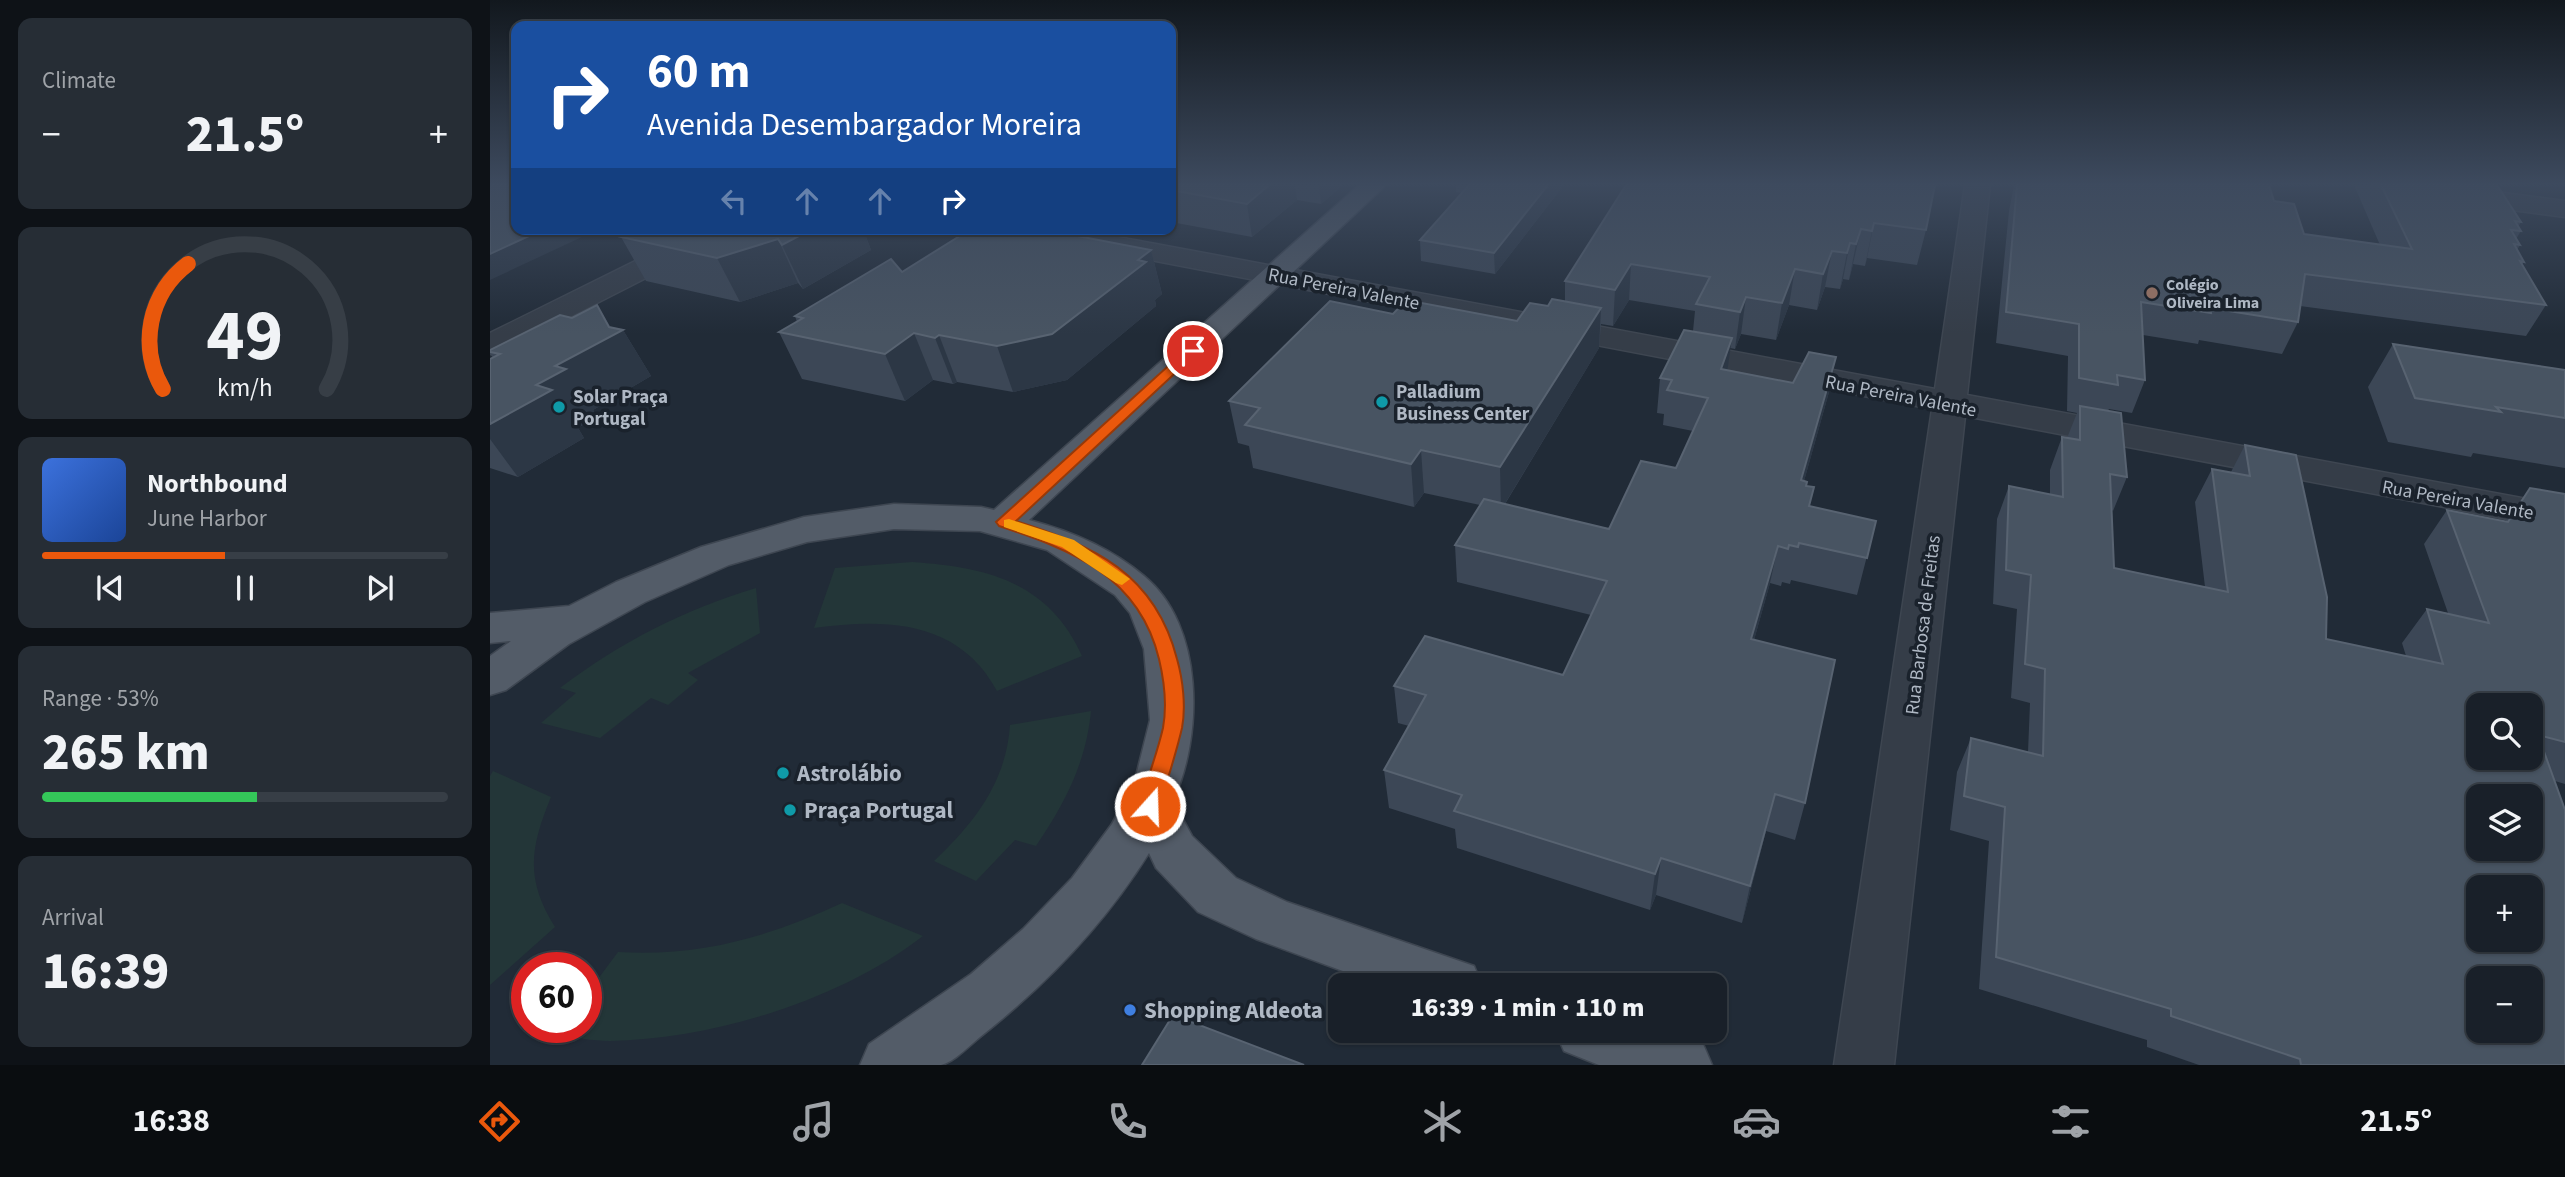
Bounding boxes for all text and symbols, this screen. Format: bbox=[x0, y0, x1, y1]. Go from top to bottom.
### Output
text: 60 m bbox=[647, 37, 751, 107]
icon: right bbox=[532, 49, 623, 140]
text: Climate bbox=[42, 64, 116, 97]
text: 21.5° bbox=[186, 98, 304, 172]
text: Avenida Desembargador Moreira bbox=[647, 102, 1082, 148]
text: − bbox=[42, 108, 61, 162]
text: + bbox=[429, 108, 448, 162]
icon: left bbox=[715, 182, 753, 220]
icon: ahead bbox=[788, 182, 826, 220]
icon: ahead bbox=[861, 182, 899, 220]
icon: right bbox=[934, 182, 972, 220]
street label: Rua Pereira Valente bbox=[1266, 262, 1422, 317]
place label: Colégio Oliveira Lima bbox=[2166, 274, 2259, 314]
text: 49 bbox=[207, 285, 283, 389]
marker: Colégio Oliveira Lima bbox=[2144, 285, 2160, 301]
pin bbox=[1163, 321, 1223, 381]
icon: arrive bbox=[1174, 332, 1212, 370]
street label: Rua Pereira Valente bbox=[1823, 369, 1979, 424]
text: km/h bbox=[217, 370, 273, 406]
place label: Palladium Business Center bbox=[1396, 379, 1530, 428]
place label: Solar Praça Portugal bbox=[573, 384, 668, 433]
marker: Palladium Business Center bbox=[1374, 394, 1390, 410]
marker: Solar Praça Portugal bbox=[551, 399, 567, 415]
text: Northbound bbox=[147, 465, 288, 502]
street label: Rua Pereira Valente bbox=[2380, 474, 2536, 527]
text: June Harbor bbox=[147, 502, 267, 535]
street label: Rua Barbosa de Freitas bbox=[1899, 534, 1948, 717]
icon: previous bbox=[91, 569, 129, 607]
icon: pause bbox=[226, 569, 264, 607]
icon: next bbox=[361, 569, 399, 607]
text: Range · 53% bbox=[42, 682, 159, 715]
map controls bbox=[2466, 693, 2543, 1043]
button: search bbox=[2466, 693, 2543, 770]
text: 265 km bbox=[42, 716, 210, 790]
place label: Astrolábio bbox=[796, 757, 902, 790]
marker: Astrolábio bbox=[775, 765, 791, 781]
position arrow bbox=[1113, 769, 1187, 843]
button: layers bbox=[2466, 784, 2543, 861]
place label: Praça Portugal bbox=[804, 794, 954, 827]
marker: Praça Portugal bbox=[782, 802, 798, 818]
button: + bbox=[2466, 875, 2543, 952]
text: Arrival bbox=[42, 901, 104, 934]
text: 16:39 bbox=[42, 935, 169, 1009]
speed limit sign: 60 bbox=[511, 952, 602, 1043]
button: − bbox=[2466, 966, 2543, 1043]
text: 16:39 · 1 min · 110 m bbox=[1411, 989, 1644, 1026]
place label: Shopping Aldeota bbox=[1144, 994, 1323, 1027]
marker: Shopping Aldeota bbox=[1122, 1002, 1138, 1018]
icon: directions bbox=[475, 1097, 524, 1146]
icon: music bbox=[789, 1097, 838, 1146]
icon: phone bbox=[1103, 1097, 1152, 1146]
icon: climate bbox=[1418, 1097, 1467, 1146]
icon: car bbox=[1732, 1097, 1781, 1146]
icon: filters bbox=[2046, 1097, 2095, 1146]
text: 16:38 bbox=[133, 1098, 210, 1144]
text: 21.5° bbox=[2360, 1098, 2432, 1144]

